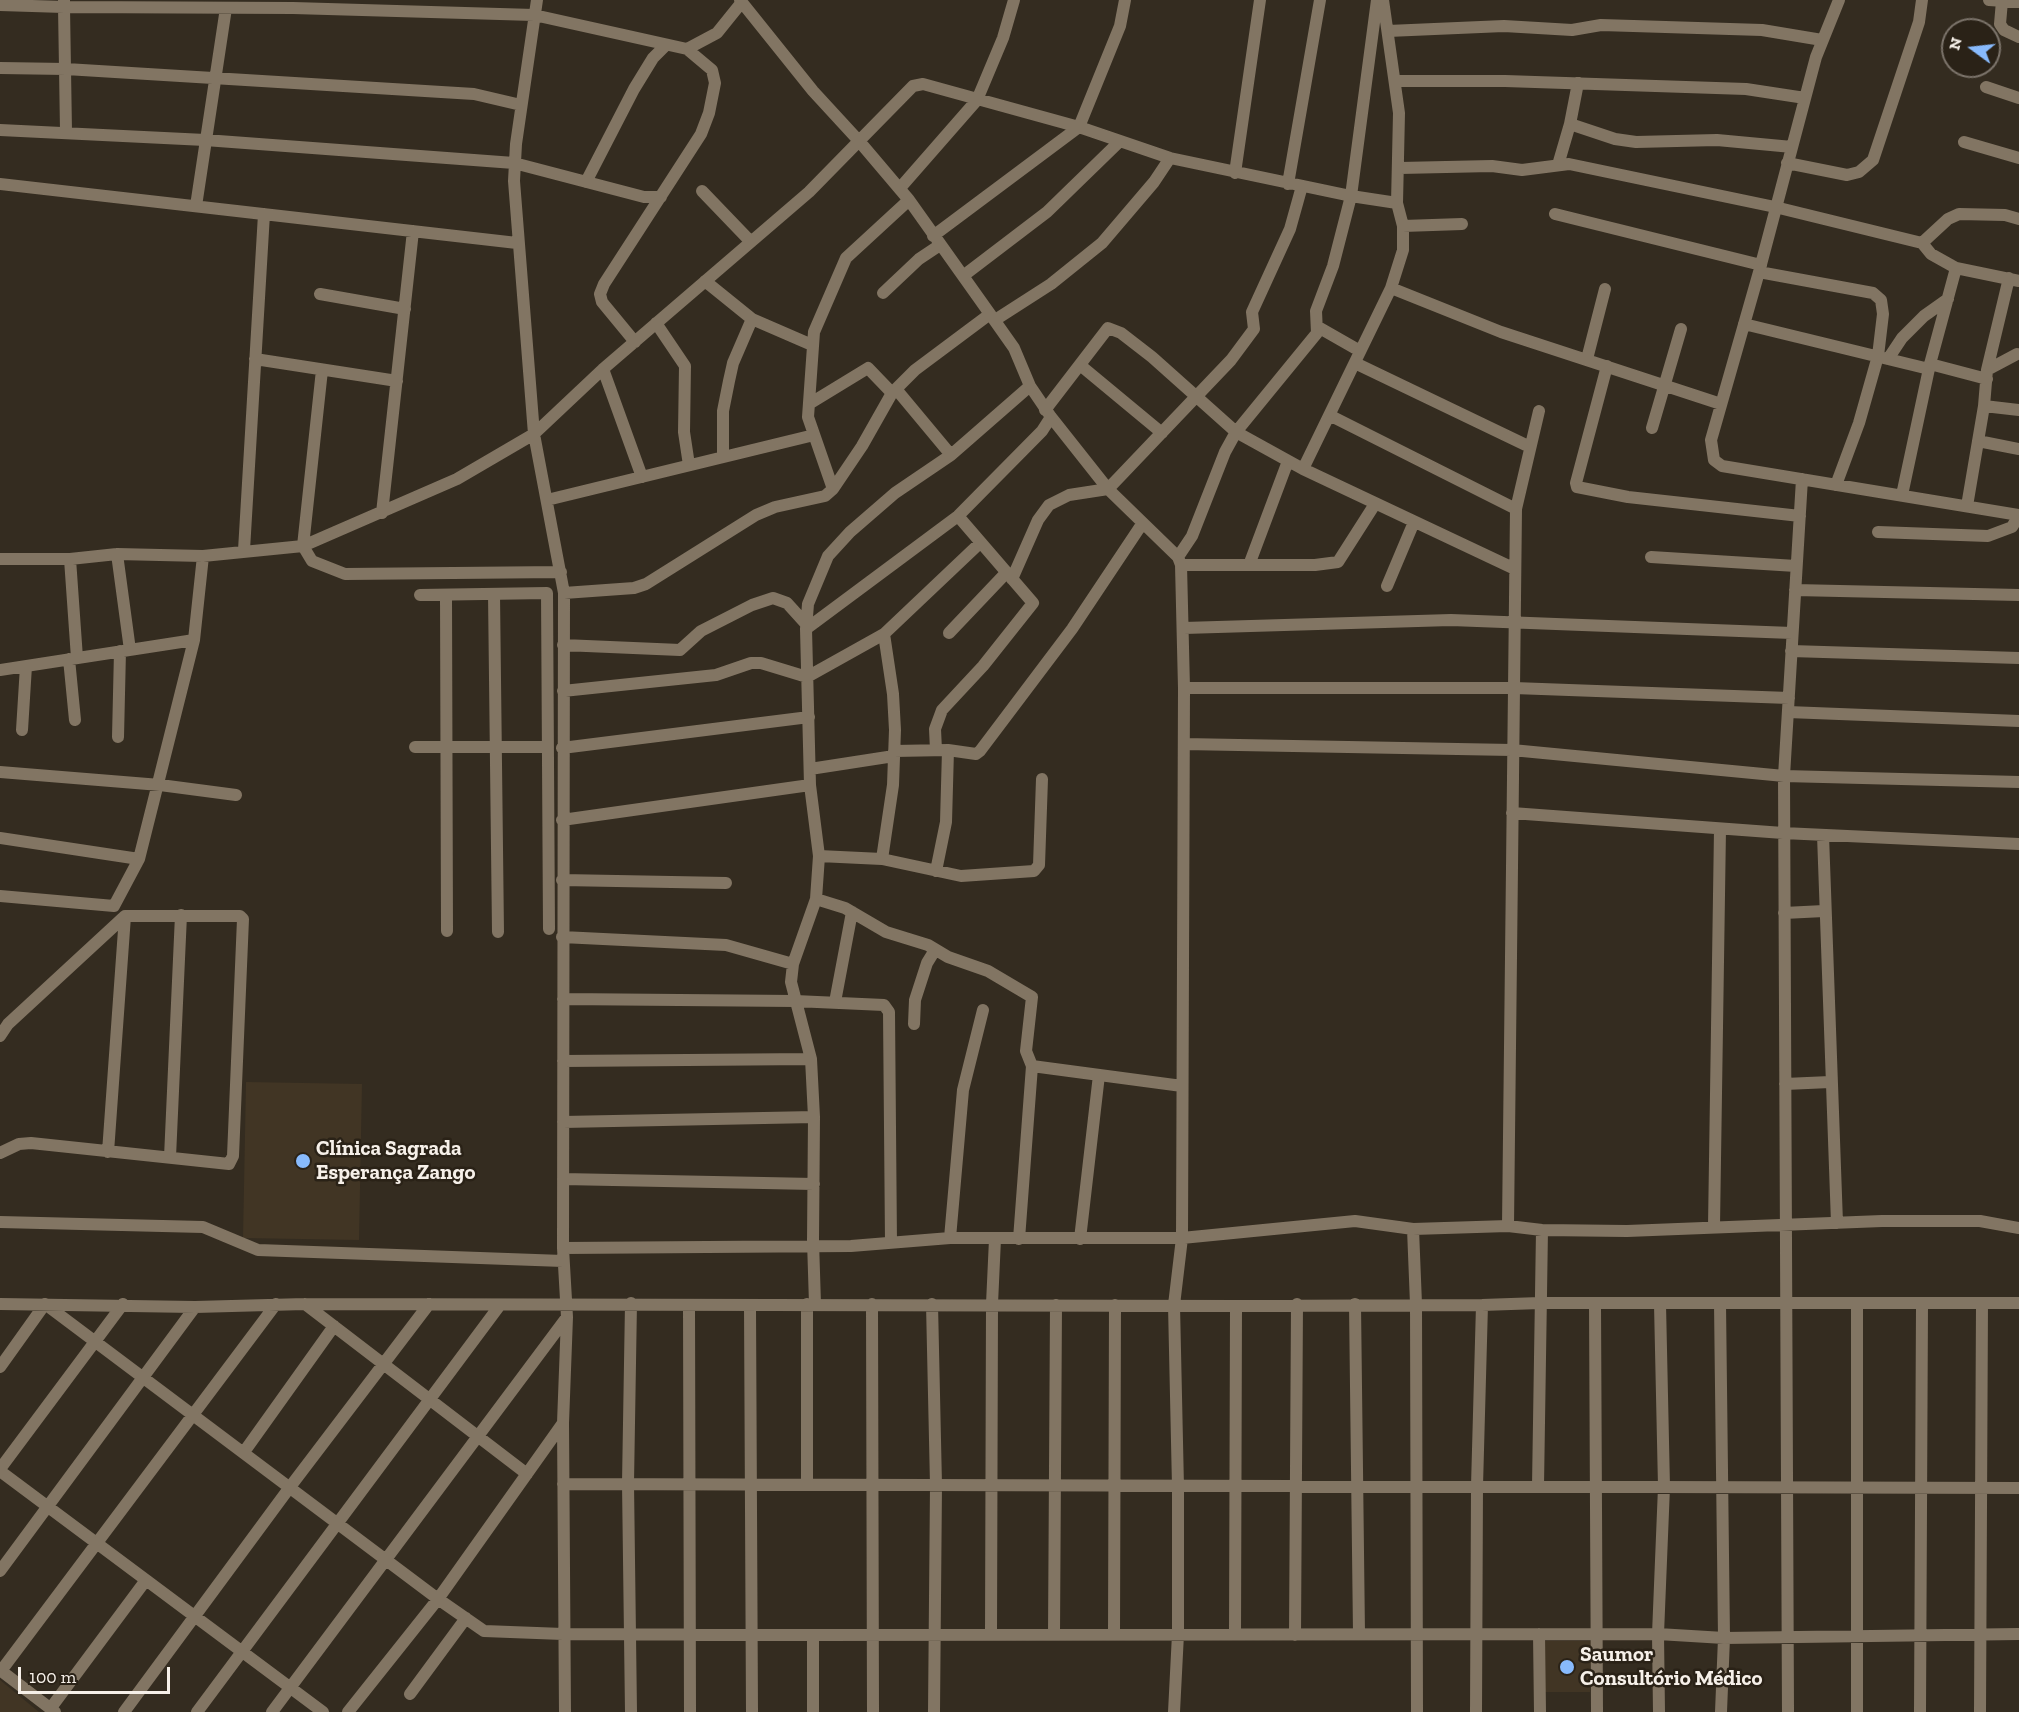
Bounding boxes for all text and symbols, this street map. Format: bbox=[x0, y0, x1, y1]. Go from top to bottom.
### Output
north arrow bbox=[1941, 18, 2001, 78]
text: N bbox=[1944, 35, 1966, 52]
place label: Clínica Sagrada Esperança Zango bbox=[316, 1136, 475, 1186]
marker: Clínica Sagrada Esperança Zango bbox=[294, 1152, 312, 1170]
place label: Saumor Consultório Médico bbox=[1580, 1642, 1762, 1692]
scale bar bbox=[21, 1655, 172, 1693]
marker: Saumor Consultório Médico bbox=[1558, 1658, 1576, 1676]
text: 100 m bbox=[29, 1666, 76, 1688]

